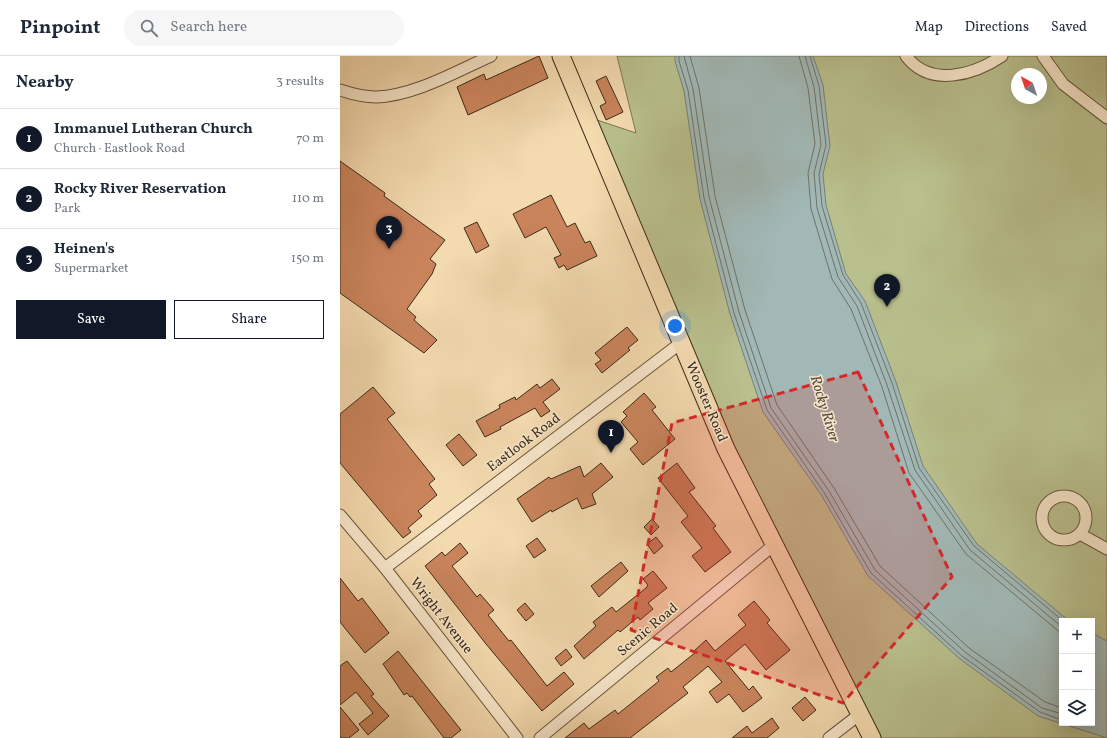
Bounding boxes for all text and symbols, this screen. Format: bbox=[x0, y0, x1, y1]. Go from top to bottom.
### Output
search box bbox=[124, 10, 404, 46]
text: Pinpoint bbox=[20, 15, 100, 41]
icon: search bbox=[138, 17, 160, 39]
text: Search here bbox=[170, 17, 247, 38]
text: Map bbox=[915, 18, 943, 37]
text: Directions bbox=[965, 18, 1029, 37]
text: Saved bbox=[1051, 18, 1087, 37]
north arrow bbox=[1011, 68, 1047, 104]
text: Nearby bbox=[16, 71, 74, 94]
text: 3 results bbox=[276, 73, 324, 91]
text: Immanuel Lutheran Church bbox=[54, 119, 253, 140]
text: 1 bbox=[26, 130, 32, 148]
text: 70 m bbox=[296, 130, 324, 148]
text: Church · Eastlook Road bbox=[54, 140, 185, 158]
text: Rocky River Reservation bbox=[54, 179, 226, 200]
text: 2 bbox=[26, 190, 32, 208]
text: 110 m bbox=[292, 190, 324, 208]
text: Park bbox=[54, 200, 81, 218]
pin: 3 bbox=[376, 216, 402, 249]
text: Heinen's bbox=[54, 239, 115, 260]
text: 3 bbox=[26, 250, 32, 268]
text: 150 m bbox=[291, 250, 324, 268]
text: Supermarket bbox=[54, 260, 129, 278]
pin: 2 bbox=[874, 274, 900, 307]
button: Save bbox=[16, 300, 166, 339]
button: Share bbox=[174, 300, 324, 339]
your location bbox=[665, 316, 685, 336]
street label: Wooster Road bbox=[681, 359, 731, 445]
water label: Rocky River bbox=[804, 373, 844, 445]
street label: Eastlook Road bbox=[483, 409, 565, 477]
pin: 1 bbox=[598, 420, 624, 453]
street label: Wright Avenue bbox=[405, 574, 477, 659]
street label: Scenic Road bbox=[614, 599, 682, 661]
map controls bbox=[1059, 618, 1095, 726]
button: + bbox=[1059, 618, 1095, 654]
button: − bbox=[1059, 654, 1095, 690]
button: layers bbox=[1059, 690, 1095, 726]

